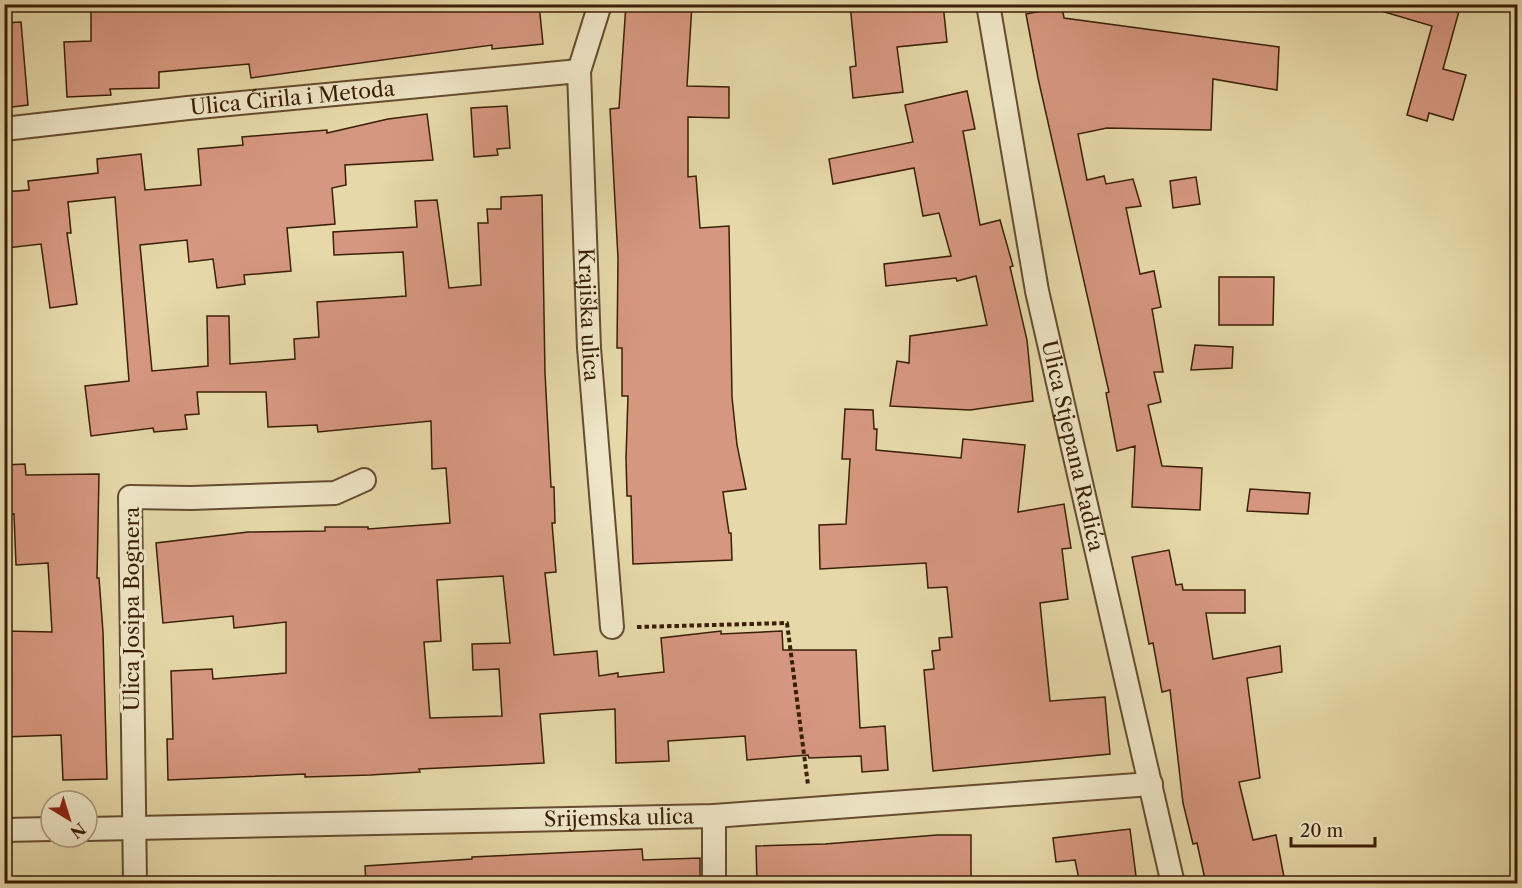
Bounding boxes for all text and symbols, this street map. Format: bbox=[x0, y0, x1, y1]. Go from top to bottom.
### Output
street label: Ulica Ćirila i Metoda bbox=[189, 75, 397, 120]
street label: Krajiška ulica bbox=[573, 247, 605, 383]
street label: Ulica Stjepana Radića bbox=[1037, 338, 1109, 555]
street label: Ulica Josipa Bognera bbox=[119, 506, 144, 711]
north arrow bbox=[39, 789, 99, 849]
street label: Srijemska ulica bbox=[544, 803, 695, 832]
scale bar bbox=[1291, 810, 1375, 848]
text: N bbox=[67, 819, 90, 843]
text: 20 m bbox=[1300, 820, 1344, 842]

